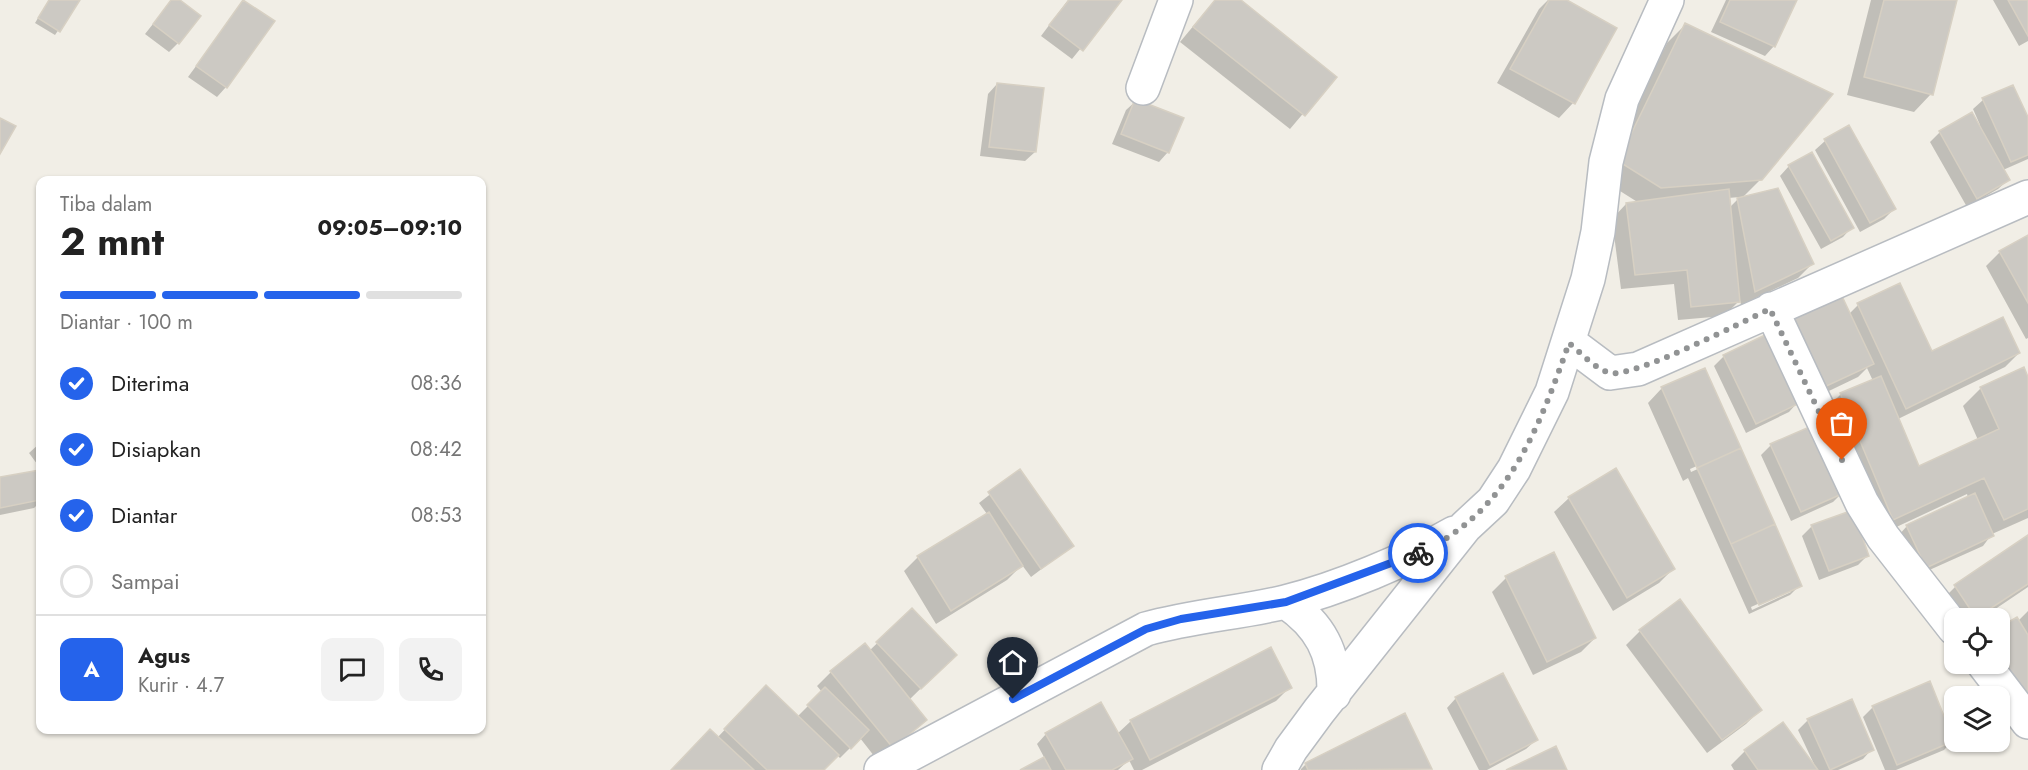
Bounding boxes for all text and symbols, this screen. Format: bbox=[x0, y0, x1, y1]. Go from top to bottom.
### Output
text: Tiba dalam bbox=[60, 190, 152, 219]
text: 09:05–09:10 bbox=[318, 211, 462, 243]
text: 2 mnt bbox=[60, 213, 164, 270]
text: Diantar · 100 m bbox=[60, 308, 193, 337]
icon: check bbox=[60, 367, 93, 400]
text: Diterima bbox=[111, 367, 189, 399]
text: 08:36 bbox=[411, 369, 462, 398]
pin bbox=[1816, 398, 1867, 460]
icon: bag bbox=[1825, 407, 1858, 440]
icon: check bbox=[60, 433, 93, 466]
text: Disiapkan bbox=[111, 433, 201, 465]
text: 08:42 bbox=[410, 435, 462, 464]
icon: check bbox=[60, 499, 93, 532]
text: Diantar bbox=[111, 499, 177, 531]
text: 08:53 bbox=[411, 501, 462, 530]
courier bbox=[1388, 523, 1448, 583]
icon: bike bbox=[1402, 537, 1435, 570]
text: Sampai bbox=[111, 565, 180, 597]
map controls bbox=[1944, 608, 2010, 752]
button: locate bbox=[1944, 608, 2010, 674]
pin bbox=[987, 637, 1038, 699]
button: chat bbox=[321, 638, 384, 701]
button: phone bbox=[399, 638, 462, 701]
text: Agus bbox=[138, 639, 190, 671]
icon: home bbox=[996, 646, 1029, 679]
text: A bbox=[83, 653, 100, 685]
text: Kurir · 4.7 bbox=[138, 671, 224, 700]
button: layers bbox=[1944, 686, 2010, 752]

